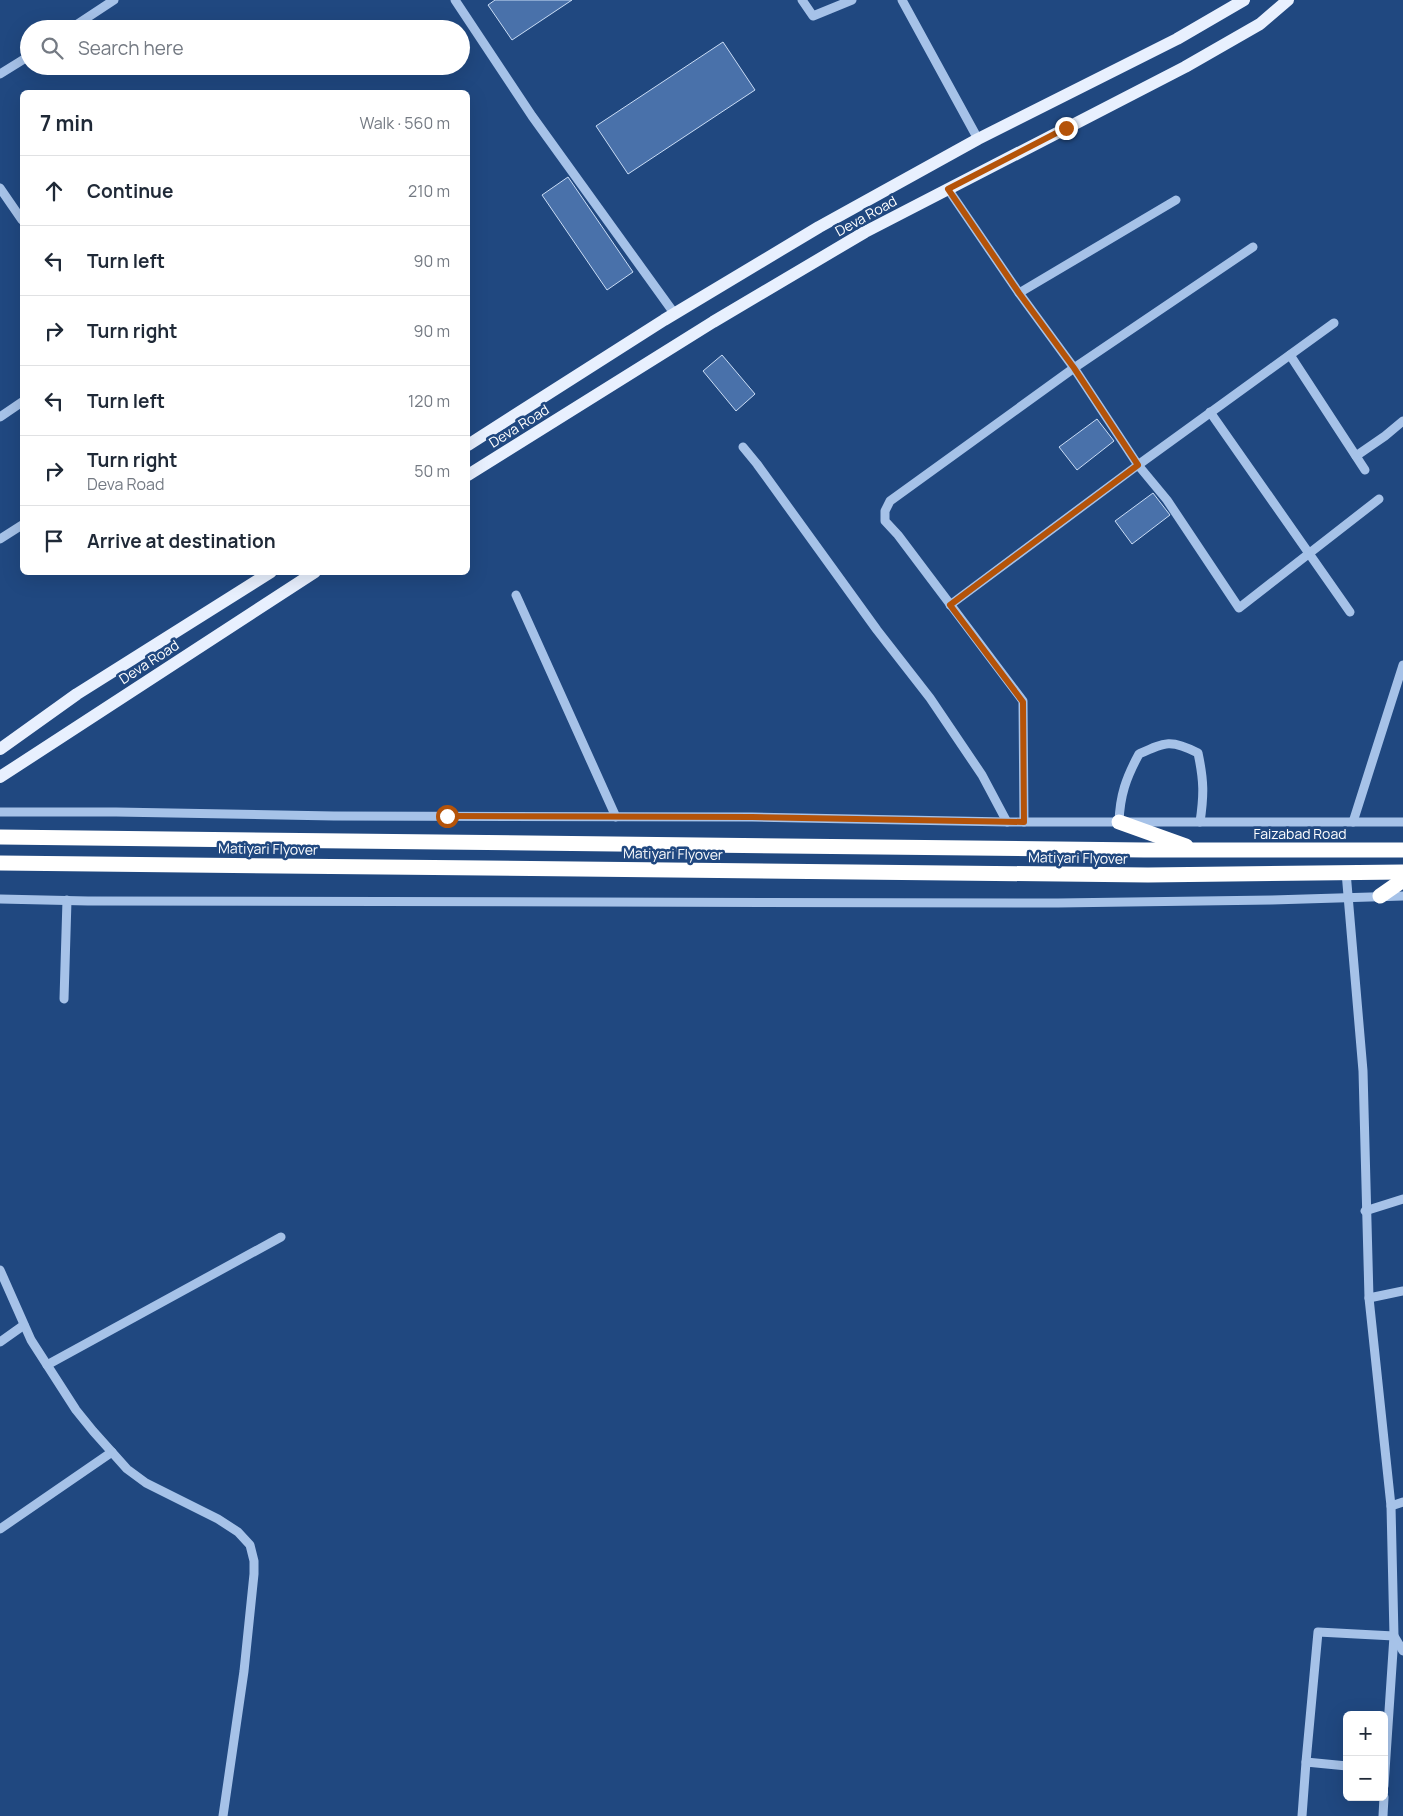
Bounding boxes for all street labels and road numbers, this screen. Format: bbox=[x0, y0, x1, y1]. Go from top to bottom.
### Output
street label: Deva Road bbox=[832, 191, 900, 240]
street label: Deva Road bbox=[485, 400, 553, 452]
street label: Deva Road bbox=[115, 635, 182, 688]
street label: Faizabad Road bbox=[1254, 824, 1346, 843]
street label: Matiyari Flyover bbox=[218, 838, 318, 859]
street label: Matiyari Flyover bbox=[623, 843, 723, 864]
street label: Matiyari Flyover bbox=[1028, 847, 1128, 868]

